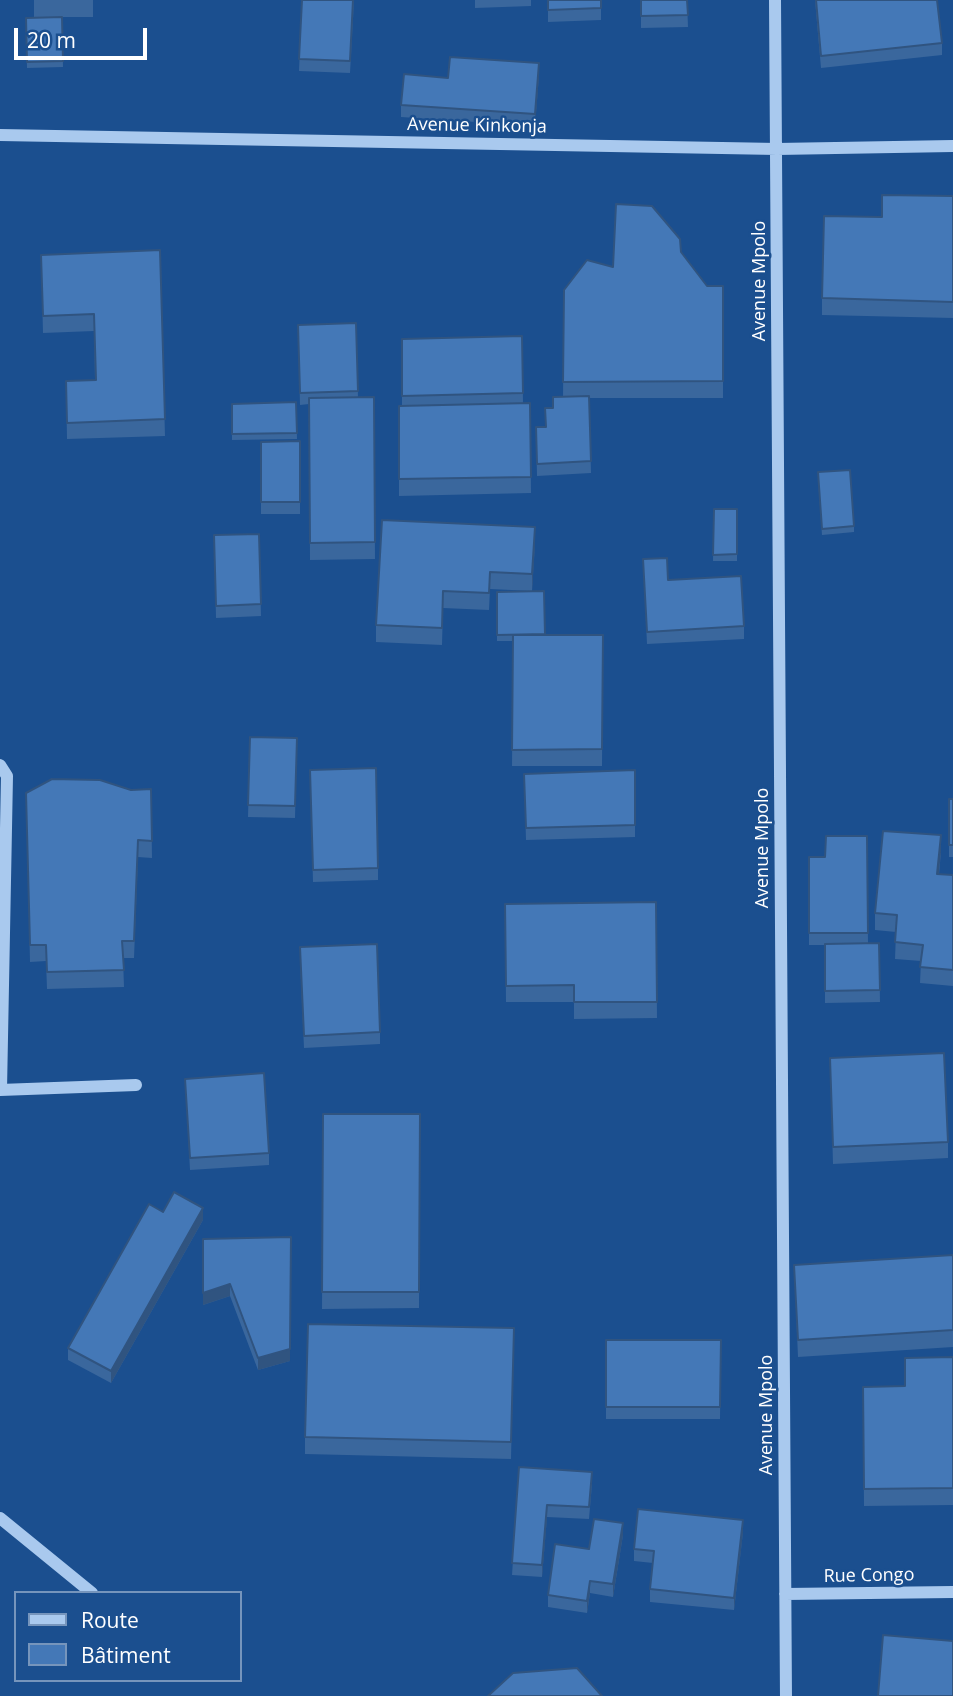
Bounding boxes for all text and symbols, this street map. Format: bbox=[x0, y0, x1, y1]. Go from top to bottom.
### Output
scale bar bbox=[18, 14, 150, 58]
text: 20 m bbox=[27, 26, 76, 54]
street label: Avenue Kinkonja bbox=[407, 114, 547, 138]
street label: Avenue Mpolo bbox=[749, 221, 771, 341]
street label: Avenue Mpolo bbox=[752, 788, 774, 908]
street label: Avenue Mpolo bbox=[756, 1355, 778, 1475]
street label: Rue Congo bbox=[823, 1564, 915, 1588]
legend bbox=[14, 1591, 242, 1682]
text: Route bbox=[81, 1606, 139, 1634]
text: Bâtiment bbox=[81, 1641, 171, 1669]

